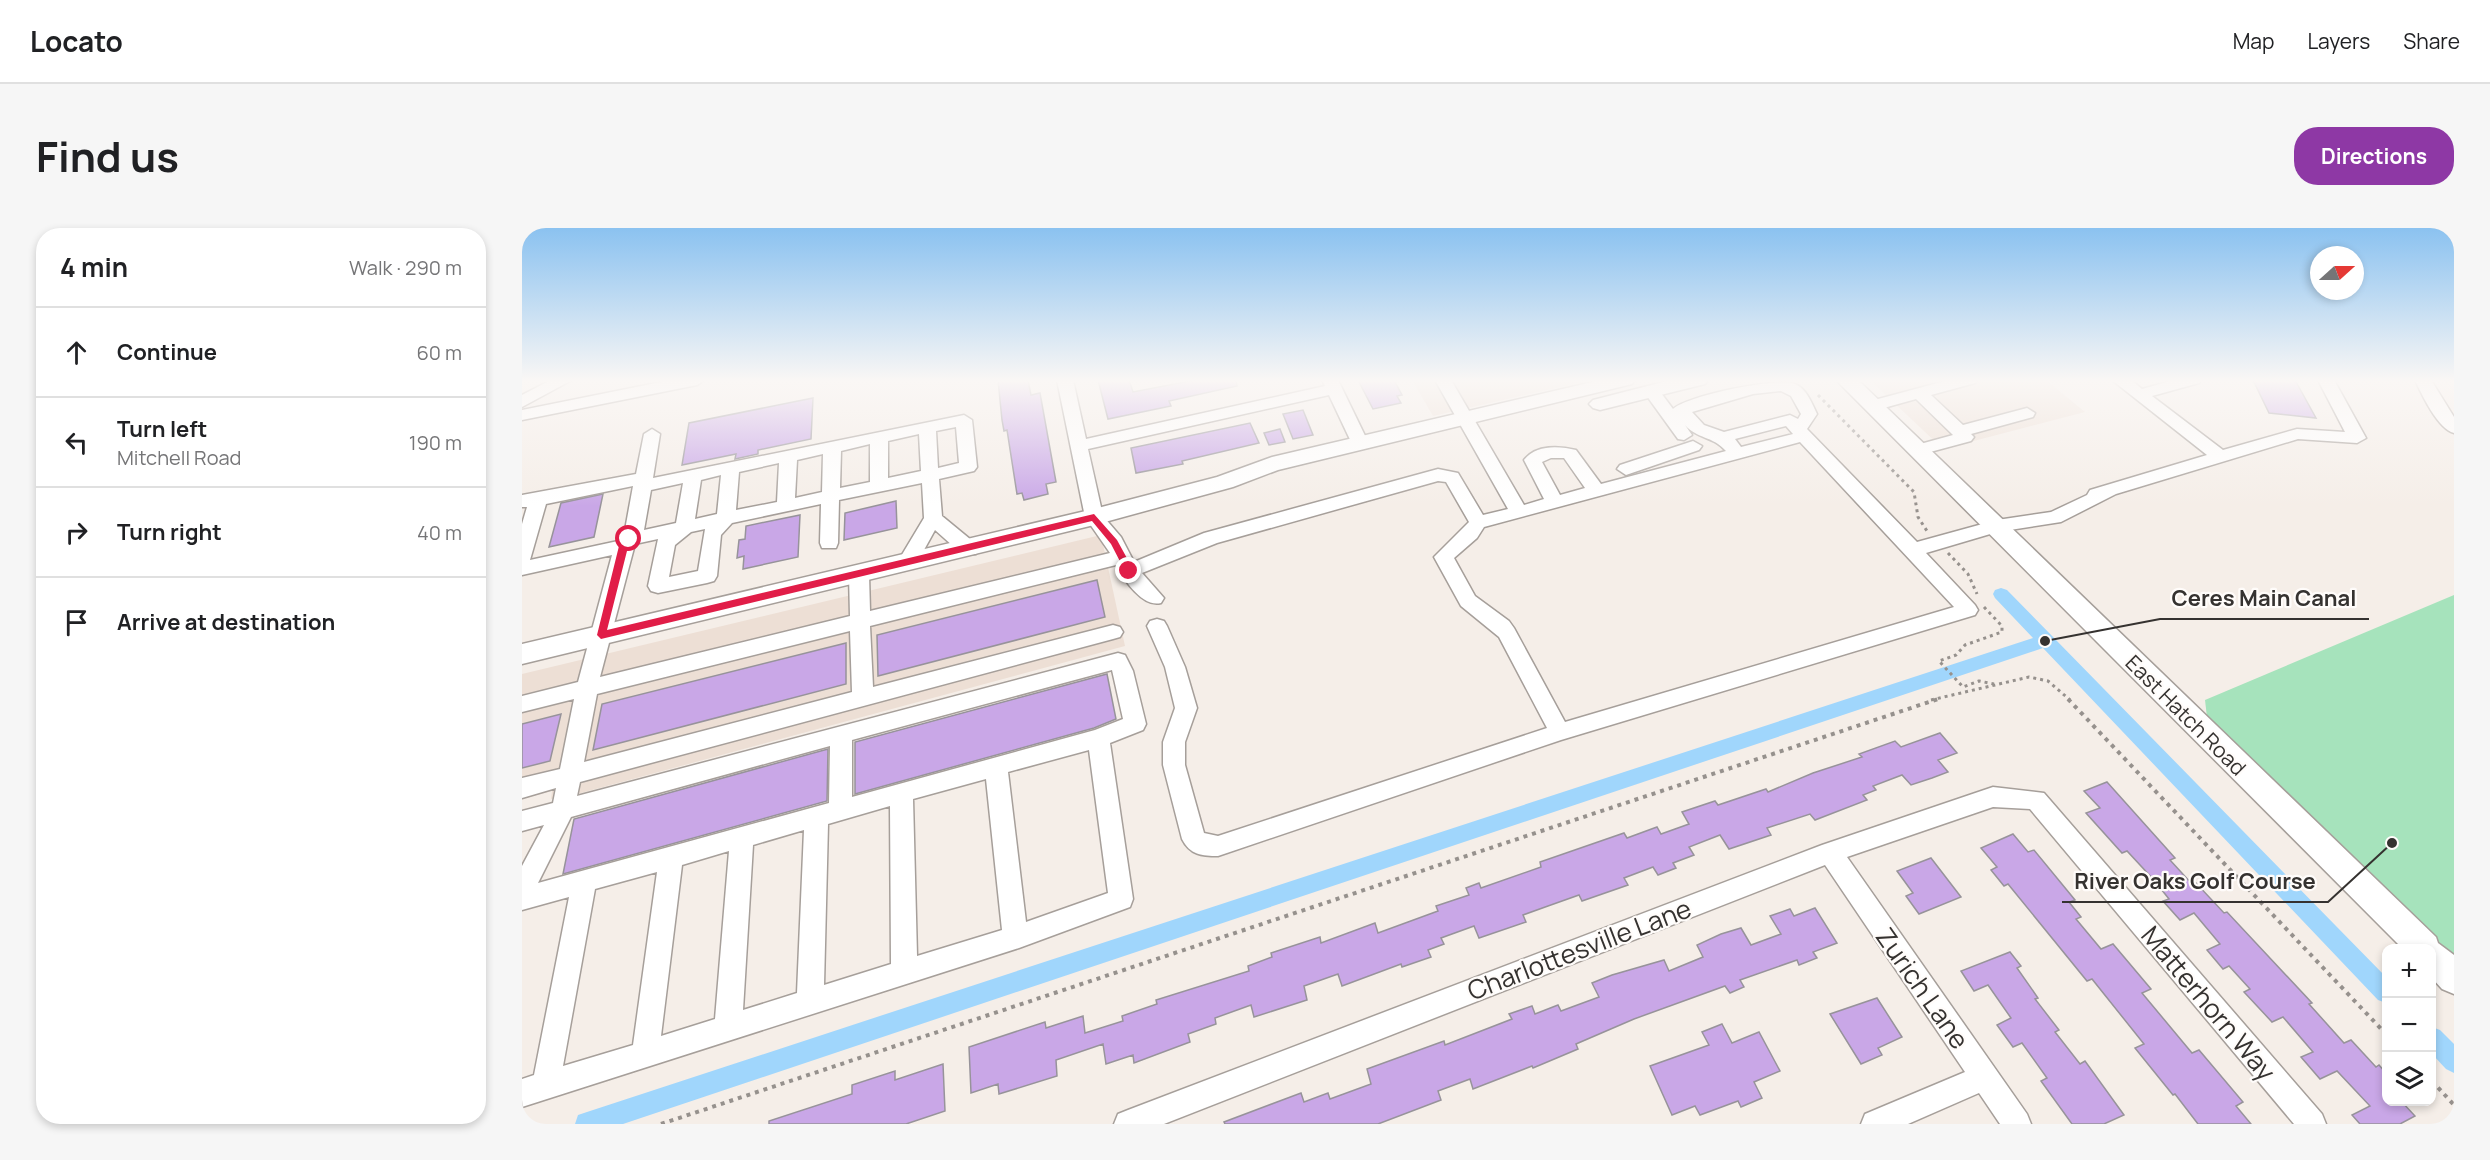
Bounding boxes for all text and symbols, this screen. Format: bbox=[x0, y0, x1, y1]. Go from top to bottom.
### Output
text: Locato bbox=[30, 22, 123, 60]
text: Map bbox=[2233, 27, 2274, 55]
text: Layers bbox=[2307, 27, 2370, 55]
text: Share bbox=[2403, 27, 2460, 55]
text: Find us bbox=[36, 127, 179, 185]
button: Directions bbox=[2294, 127, 2454, 185]
north arrow bbox=[2310, 246, 2364, 300]
text: 4 min bbox=[60, 249, 128, 285]
text: Walk · 290 m bbox=[349, 254, 462, 281]
icon: ahead bbox=[60, 336, 93, 369]
text: Continue bbox=[117, 337, 217, 367]
text: 60 m bbox=[416, 339, 462, 366]
text: Turn left bbox=[117, 414, 207, 444]
icon: left bbox=[60, 426, 93, 459]
text: 190 m bbox=[409, 429, 462, 456]
text: Mitchell Road bbox=[117, 444, 241, 471]
icon: right bbox=[60, 516, 93, 549]
text: Turn right bbox=[117, 517, 222, 547]
text: 40 m bbox=[417, 519, 462, 546]
route start bbox=[615, 525, 641, 551]
route end bbox=[1115, 557, 1141, 583]
callout: Ceres Main Canal bbox=[2160, 579, 2369, 619]
text: Ceres Main Canal bbox=[2172, 583, 2356, 613]
icon: arrive bbox=[60, 606, 93, 639]
text: Arrive at destination bbox=[117, 607, 335, 637]
street label: East Hatch Road bbox=[2120, 649, 2252, 781]
callout: River Oaks Golf Course bbox=[2062, 862, 2328, 902]
text: River Oaks Golf Course bbox=[2074, 866, 2316, 896]
street label: Charlottesville Lane bbox=[1462, 890, 1696, 1008]
street label: Matterhorn Way bbox=[2134, 918, 2285, 1088]
street label: Zurich Lane bbox=[1868, 920, 1978, 1056]
map controls bbox=[2382, 944, 2436, 1106]
button: + bbox=[2382, 944, 2436, 998]
button: − bbox=[2382, 998, 2436, 1052]
button: layers bbox=[2382, 1052, 2436, 1106]

